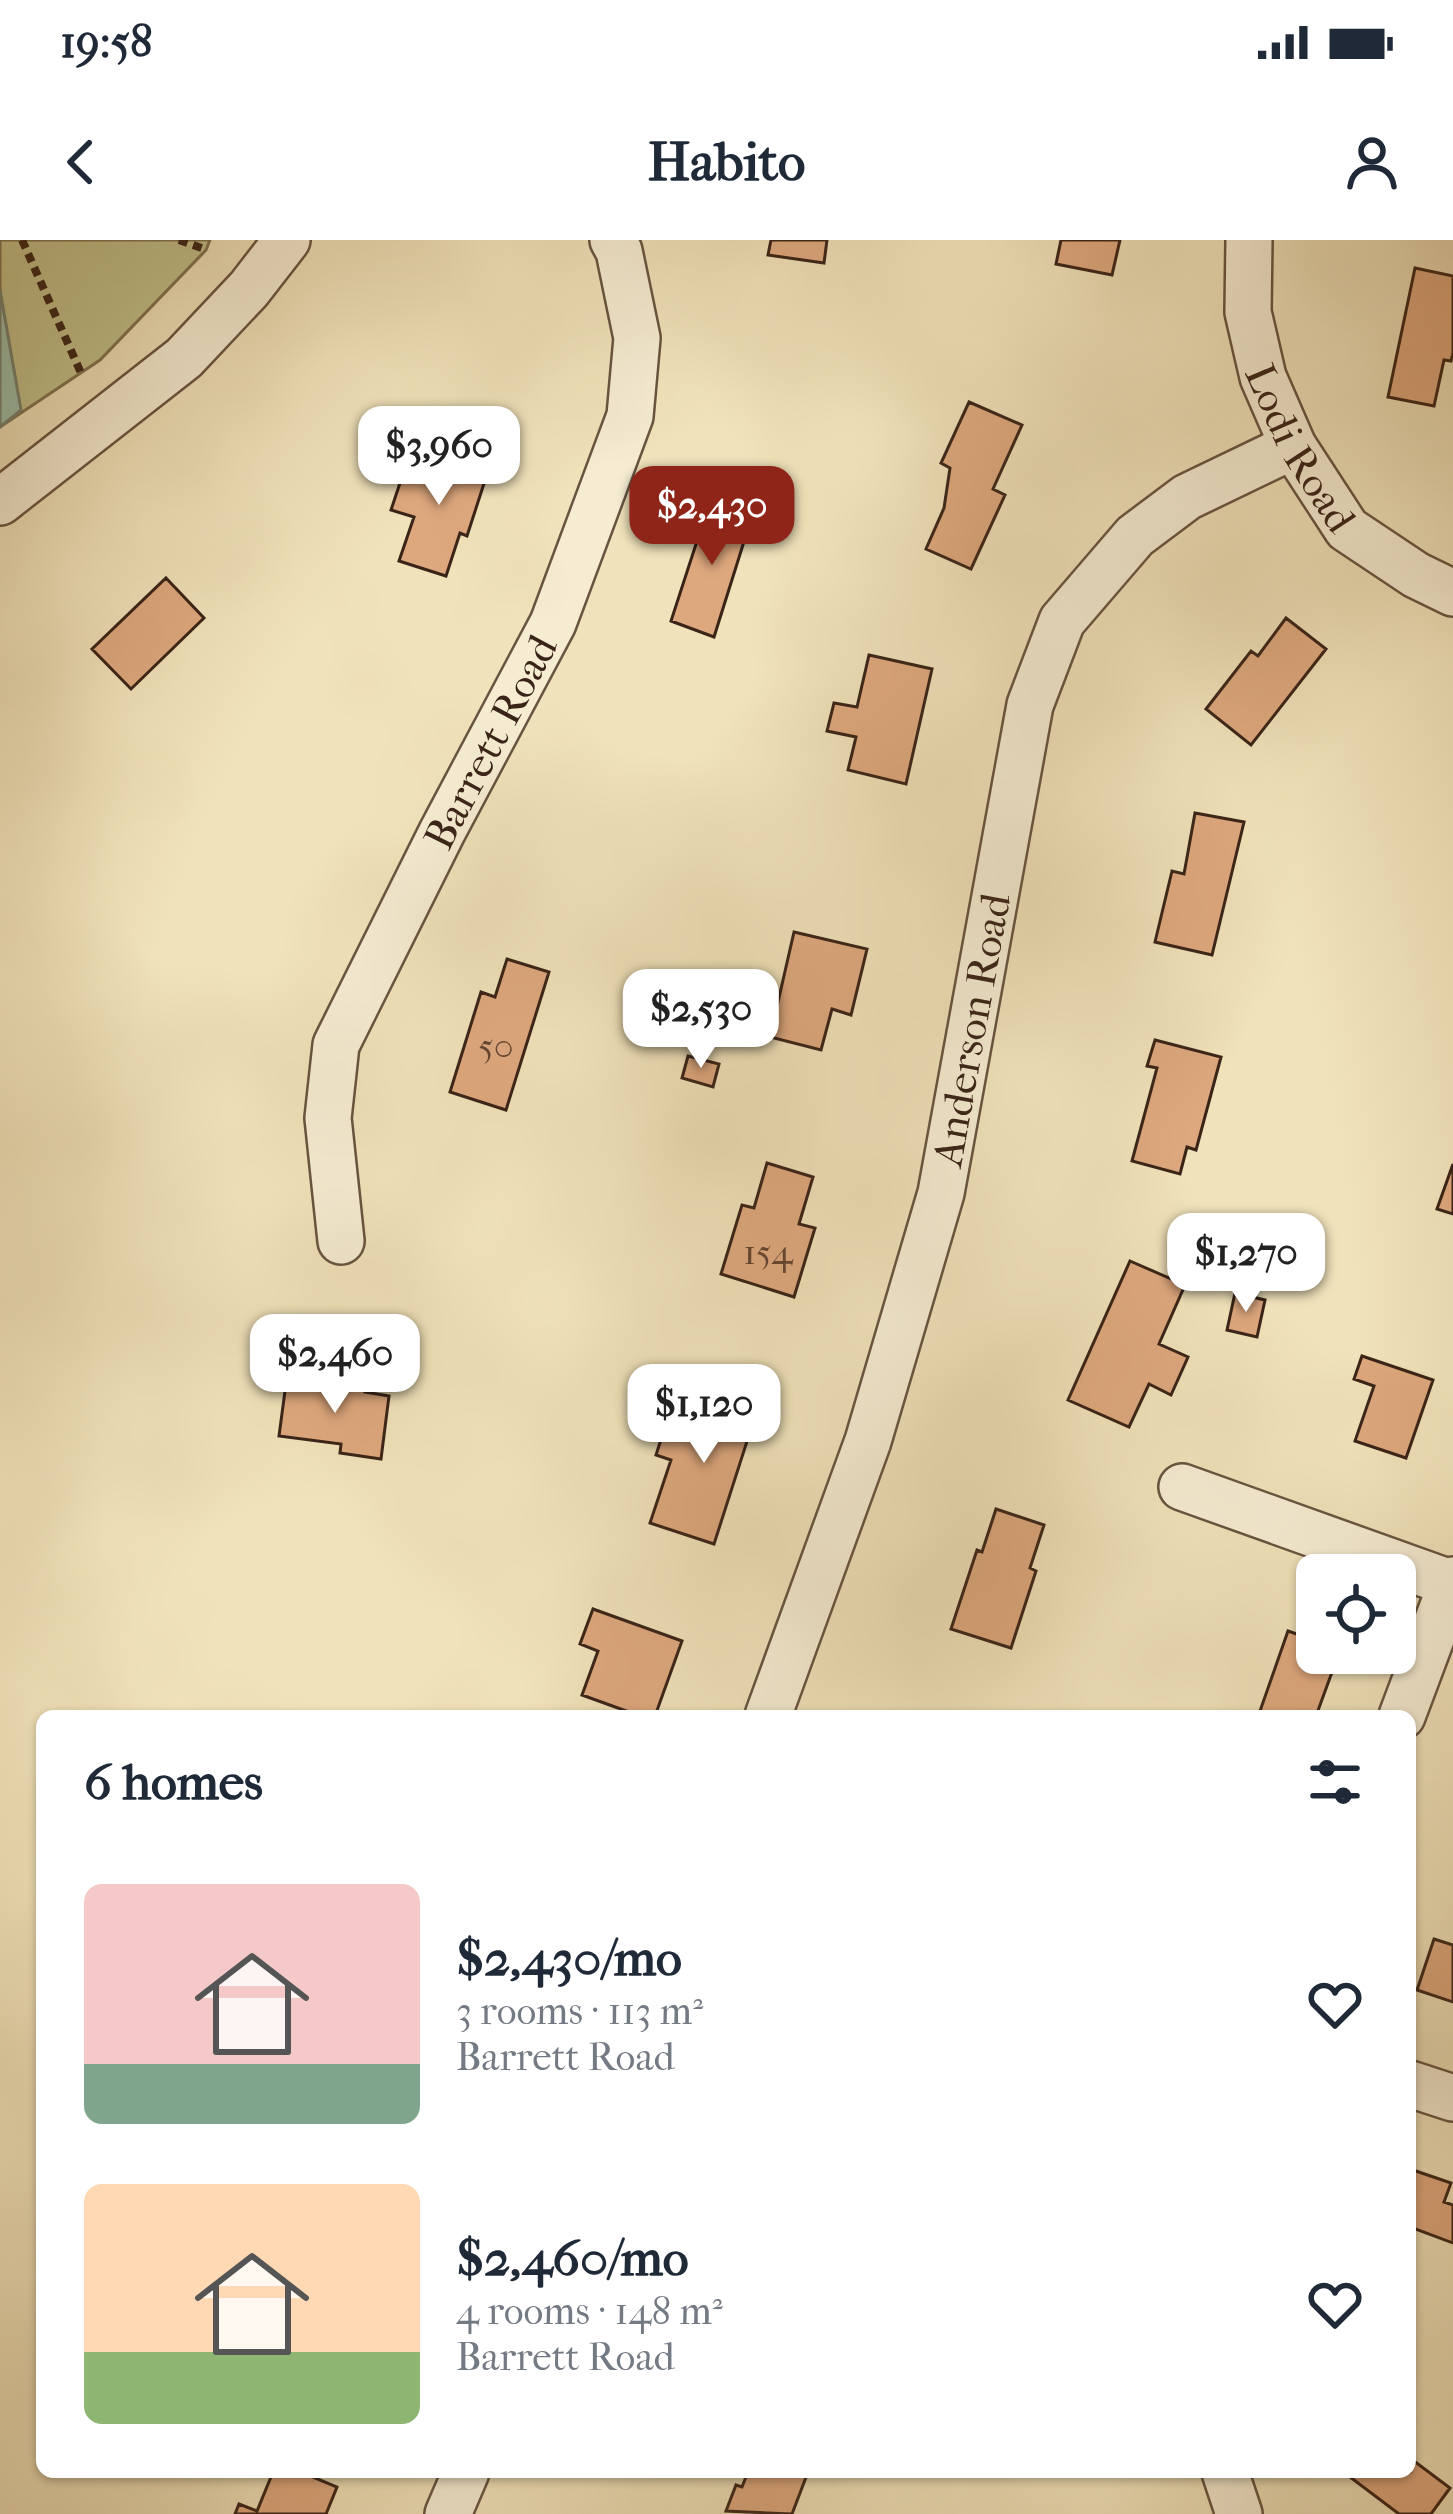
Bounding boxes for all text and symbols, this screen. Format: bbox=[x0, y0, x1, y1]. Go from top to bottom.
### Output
text: 19:58 bbox=[60, 16, 153, 69]
icon: back bbox=[48, 129, 114, 195]
icon: person bbox=[1339, 129, 1405, 195]
text: Habito bbox=[648, 131, 805, 194]
street label: Lodi Road bbox=[1234, 357, 1366, 543]
pin: $3,960 bbox=[341, 406, 537, 508]
text: $3,960 bbox=[385, 422, 493, 468]
pin: $2,430 bbox=[614, 466, 810, 568]
text: $2,430 bbox=[656, 482, 768, 528]
street label: Barrett Road bbox=[414, 626, 569, 858]
street label: Anderson Road bbox=[923, 889, 1021, 1172]
pin: $2,530 bbox=[603, 969, 799, 1071]
text: $2,530 bbox=[650, 985, 752, 1031]
house number: 50 bbox=[478, 1025, 514, 1067]
pin: $1,270 bbox=[1148, 1213, 1344, 1315]
text: $1,270 bbox=[1194, 1229, 1298, 1275]
house number: 154 bbox=[743, 1231, 794, 1273]
pin: $2,460 bbox=[237, 1314, 433, 1416]
text: $2,460 bbox=[277, 1330, 393, 1376]
pin: $1,120 bbox=[606, 1364, 802, 1466]
text: $1,120 bbox=[655, 1380, 753, 1426]
map controls bbox=[1296, 1554, 1416, 1674]
button: locate bbox=[1296, 1554, 1416, 1674]
icon: filters bbox=[1302, 1749, 1368, 1815]
text: 6 homes bbox=[84, 1752, 263, 1812]
text: $2,430/mo bbox=[456, 1928, 682, 1988]
icon: home bbox=[180, 1932, 324, 2076]
icon: heart bbox=[1302, 1971, 1368, 2037]
text: 3 rooms · 113 m² bbox=[456, 1988, 703, 2034]
text: Barrett Road bbox=[456, 2034, 675, 2080]
text: $2,460/mo bbox=[456, 2228, 689, 2288]
icon: home bbox=[180, 2232, 324, 2376]
icon: heart bbox=[1302, 2271, 1368, 2337]
text: 4 rooms · 148 m² bbox=[456, 2288, 723, 2334]
text: Barrett Road bbox=[456, 2334, 675, 2380]

